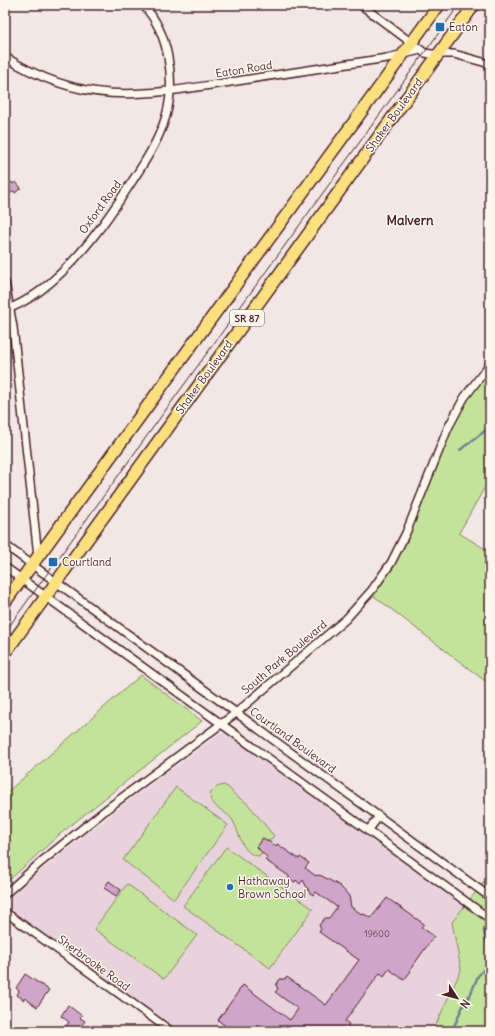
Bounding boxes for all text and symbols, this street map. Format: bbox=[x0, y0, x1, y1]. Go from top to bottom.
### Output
place label: Eaton bbox=[449, 20, 478, 34]
marker: Eaton bbox=[434, 21, 446, 33]
street label: Eaton Road bbox=[215, 58, 274, 80]
street label: Shaker Boulevard bbox=[363, 75, 426, 155]
street label: Oxford Road bbox=[76, 177, 124, 237]
district label: Malvern bbox=[387, 212, 434, 229]
road number: SR 87 bbox=[230, 310, 264, 326]
street label: Shaker Boulevard bbox=[173, 337, 236, 417]
place label: Courtland bbox=[62, 555, 112, 569]
marker: Courtland bbox=[47, 556, 59, 568]
street label: South Park Boulevard bbox=[238, 617, 330, 697]
street label: Courtland Boulevard bbox=[247, 704, 339, 776]
place label: Hathaway Brown School bbox=[238, 874, 306, 901]
marker: Hathaway Brown School bbox=[225, 882, 235, 892]
house number: 19600 bbox=[364, 928, 390, 939]
street label: Sherbrooke Road bbox=[55, 932, 133, 994]
north arrow bbox=[437, 978, 477, 1018]
text: N bbox=[457, 997, 473, 1011]

